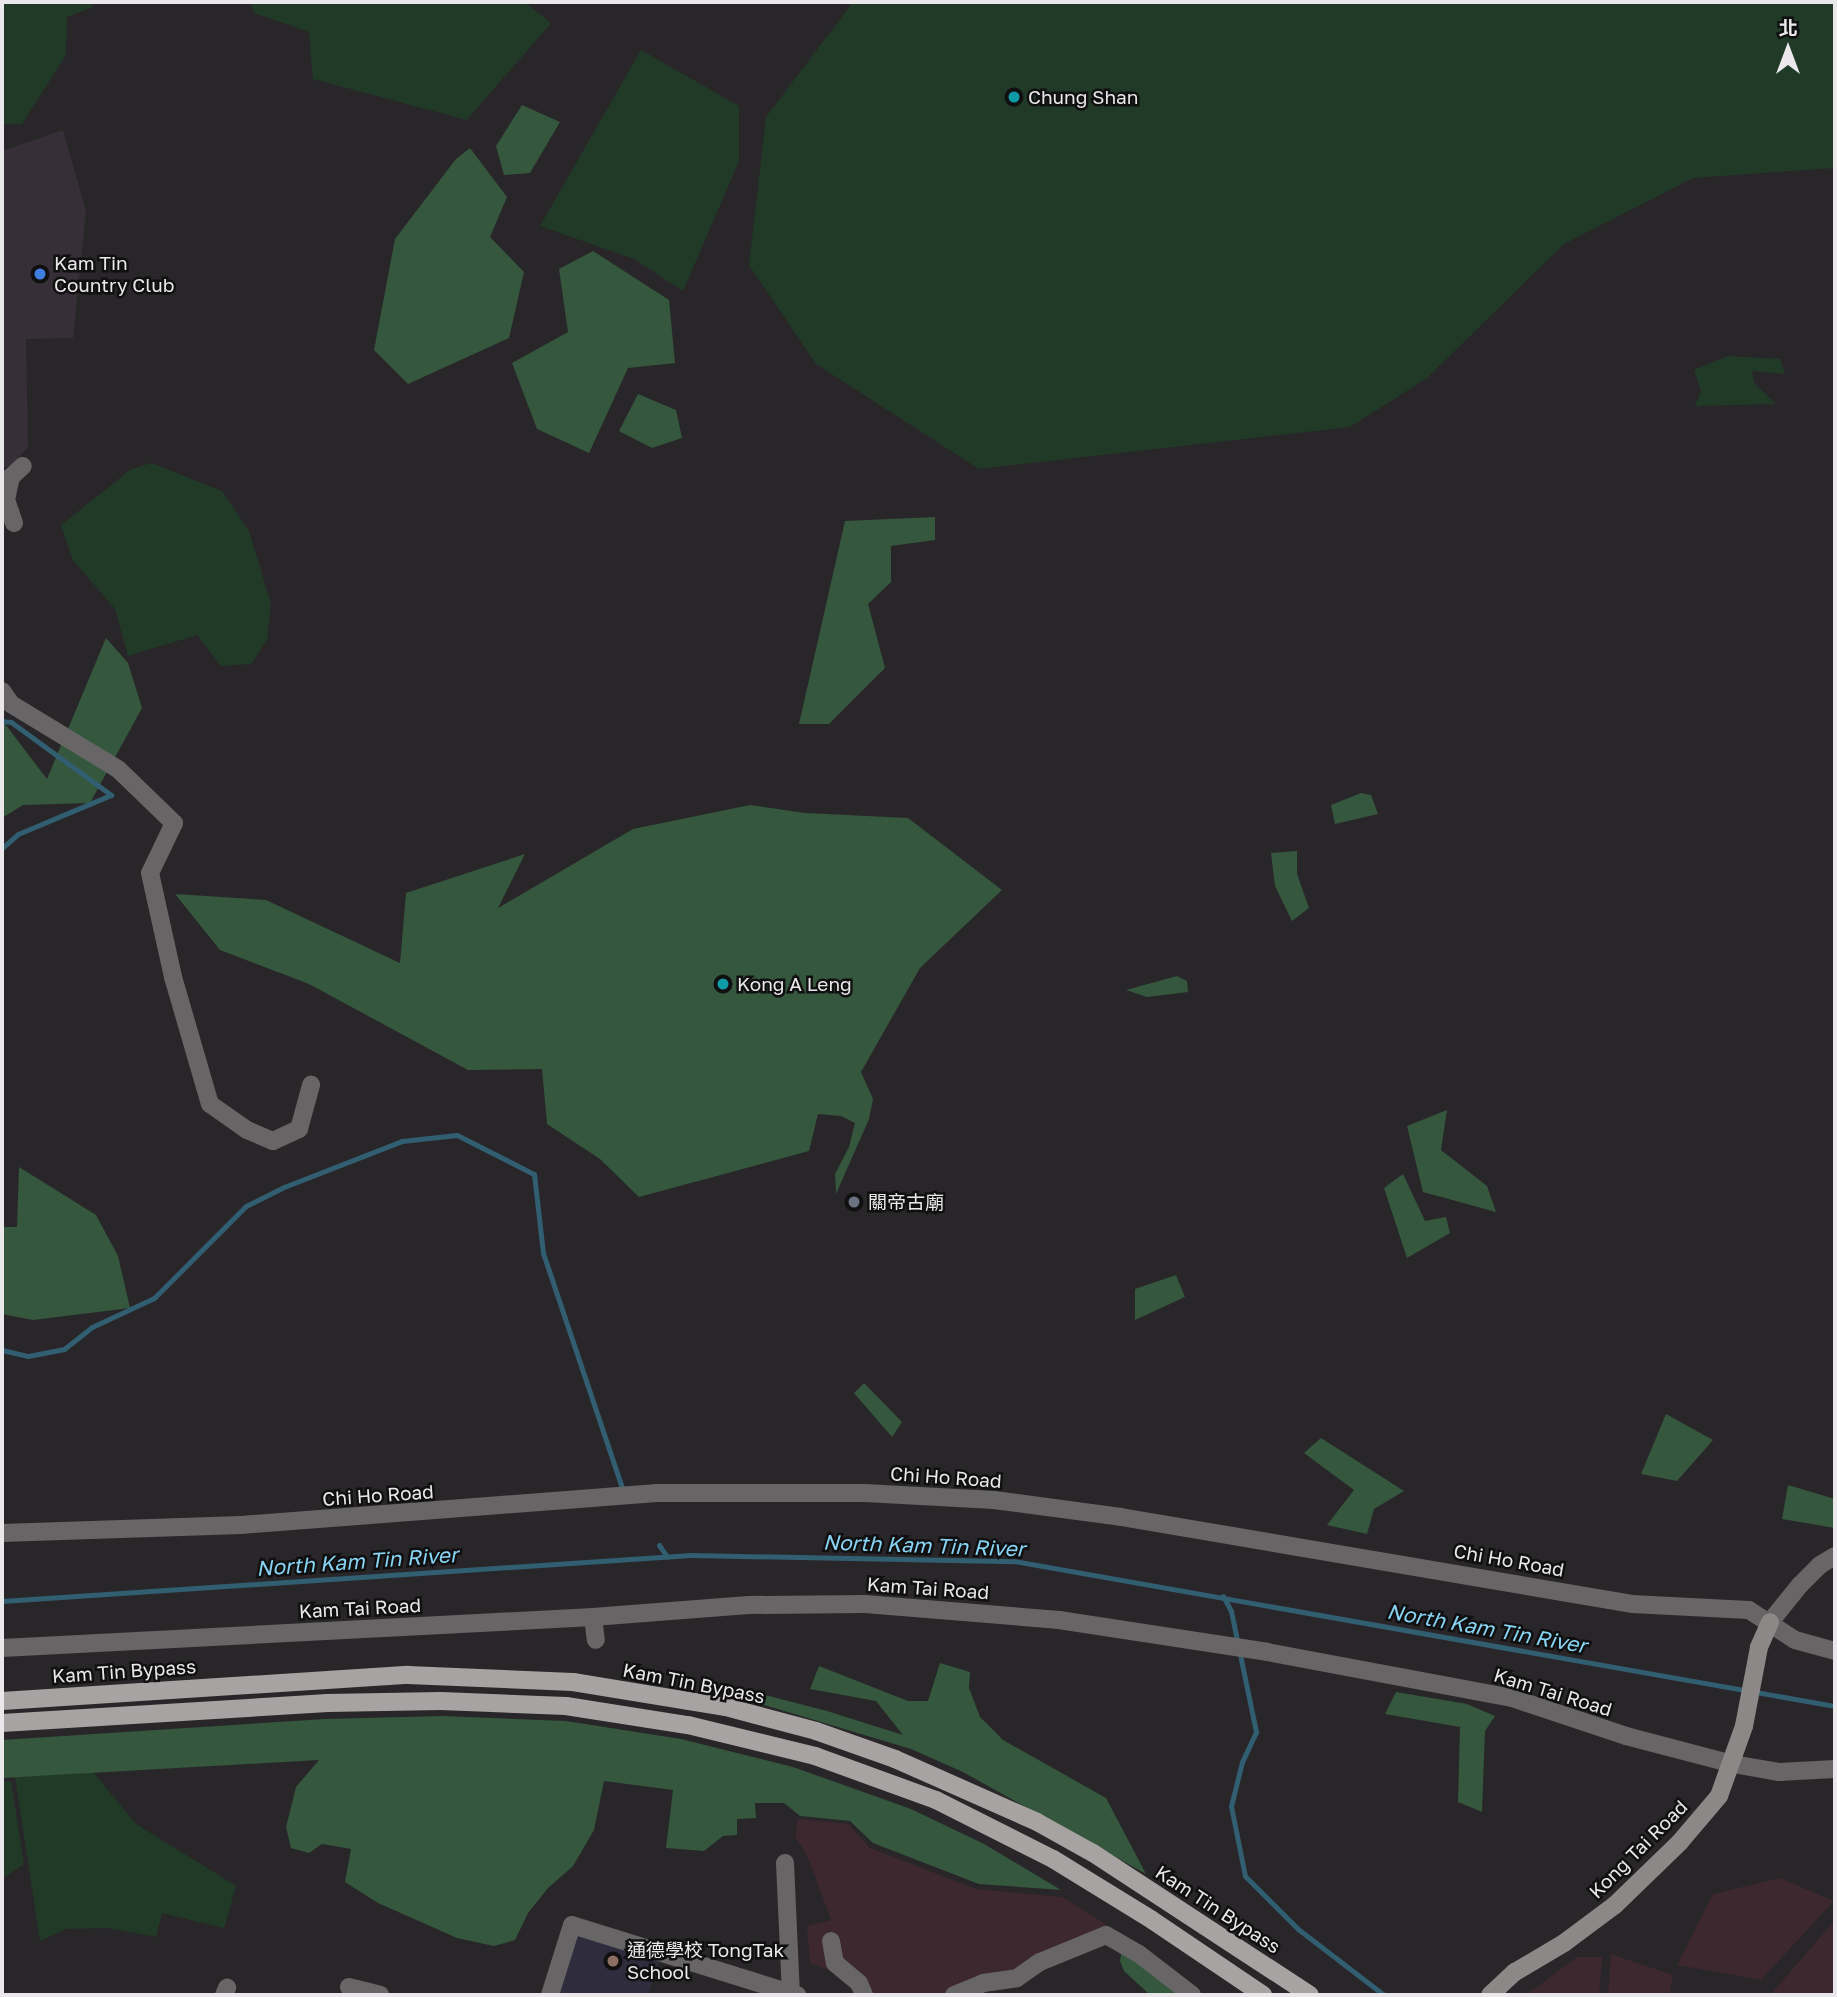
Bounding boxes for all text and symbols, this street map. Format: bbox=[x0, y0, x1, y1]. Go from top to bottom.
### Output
north arrow bbox=[1753, 14, 1823, 84]
text: 北 bbox=[1778, 16, 1798, 39]
place label: Chung Shan bbox=[1028, 86, 1138, 108]
marker: Chung Shan bbox=[1006, 89, 1022, 105]
place label: Kam Tin Country Club bbox=[54, 252, 174, 296]
marker: Kam Tin Country Club bbox=[32, 266, 48, 282]
place label: Kong A Leng bbox=[737, 973, 852, 995]
marker: Kong A Leng bbox=[715, 976, 731, 992]
place label: 關帝古廟 bbox=[868, 1191, 944, 1213]
marker: 關帝古廟 bbox=[846, 1194, 862, 1210]
street label: Chi Ho Road bbox=[890, 1462, 1002, 1492]
street label: Chi Ho Road bbox=[322, 1480, 434, 1510]
water label: North Kam Tin River bbox=[823, 1529, 1025, 1561]
street label: Chi Ho Road bbox=[1452, 1539, 1566, 1581]
water label: North Kam Tin River bbox=[255, 1541, 459, 1581]
street label: Kam Tai Road bbox=[866, 1572, 990, 1604]
street label: Kam Tai Road bbox=[298, 1593, 422, 1623]
water label: North Kam Tin River bbox=[1385, 1598, 1589, 1658]
street label: Kam Tin Bypass bbox=[51, 1655, 197, 1687]
street label: Kam Tin Bypass bbox=[621, 1658, 767, 1708]
street label: Kam Tai Road bbox=[1491, 1663, 1615, 1721]
street label: Kong Tai Road bbox=[1584, 1795, 1692, 1903]
street label: Kam Tin Bypass bbox=[1151, 1860, 1285, 1958]
place label: 通德學校 TongTak School bbox=[627, 1939, 784, 1983]
marker: 通德學校 TongTak School bbox=[605, 1953, 621, 1969]

